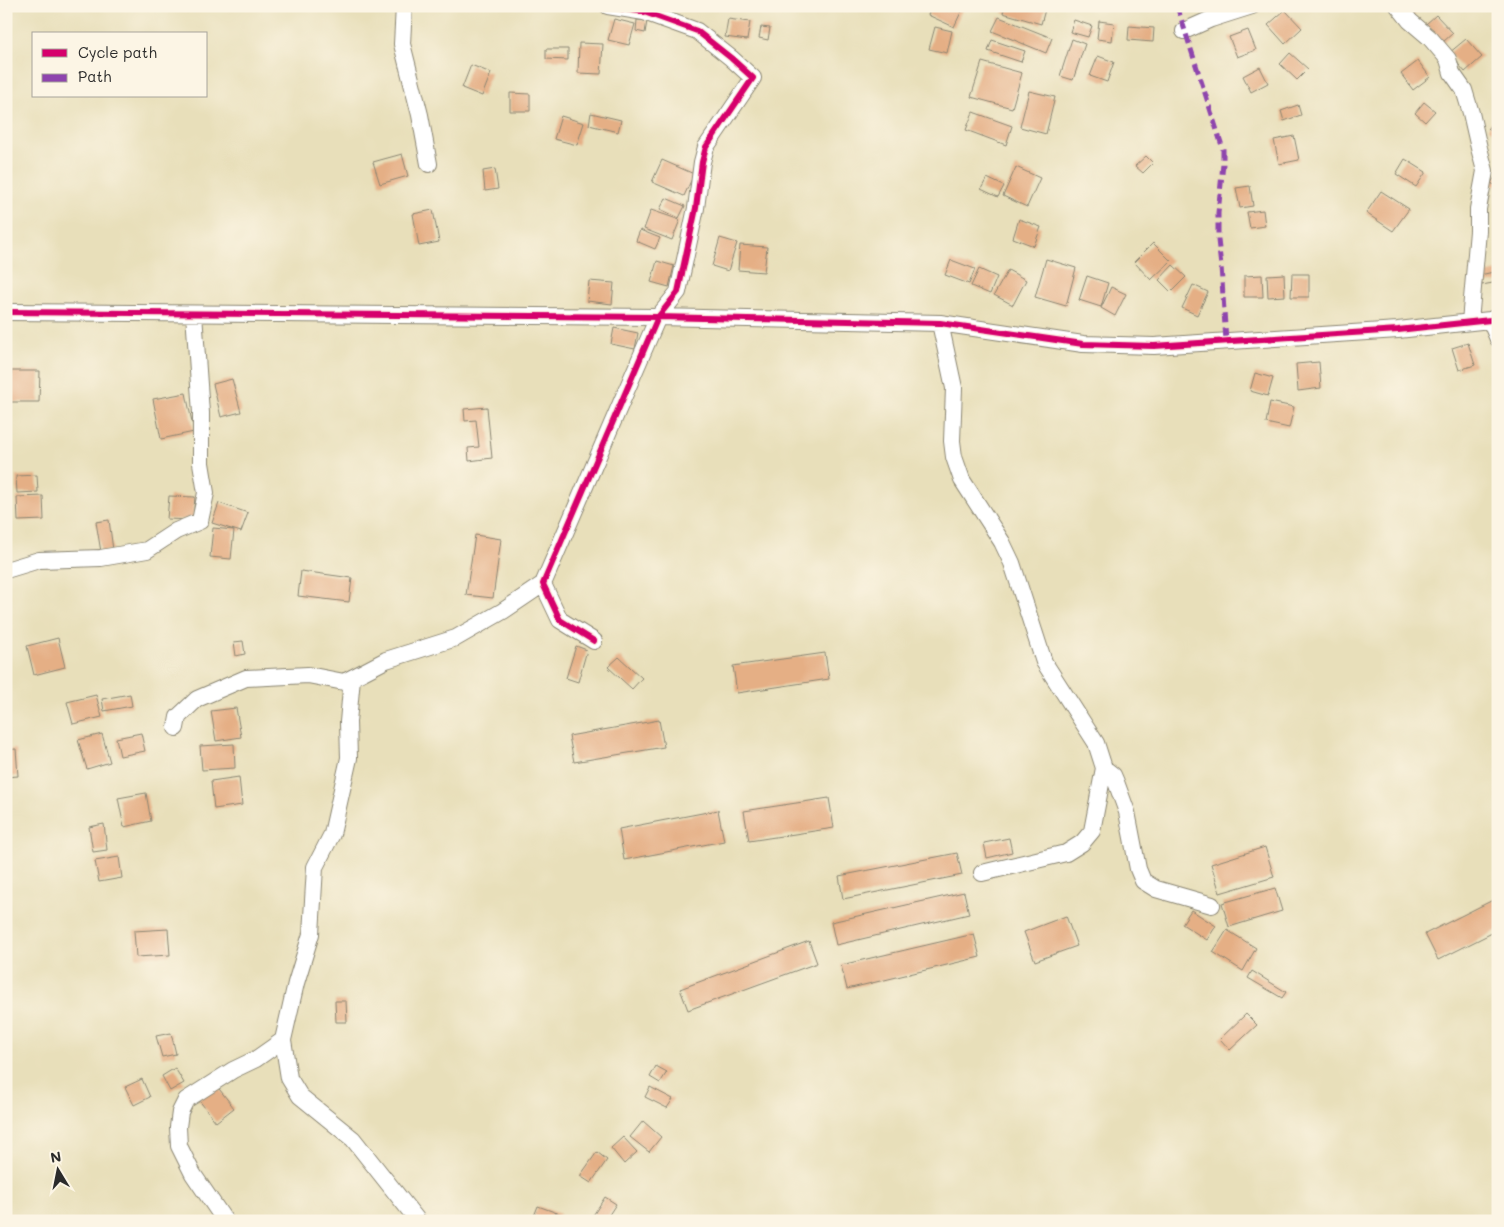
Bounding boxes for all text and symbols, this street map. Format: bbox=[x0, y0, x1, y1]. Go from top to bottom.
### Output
legend bbox=[32, 32, 208, 98]
text: Cycle path bbox=[78, 42, 157, 62]
text: Path bbox=[78, 66, 112, 86]
north arrow bbox=[32, 1144, 82, 1194]
text: N bbox=[49, 1146, 63, 1167]

